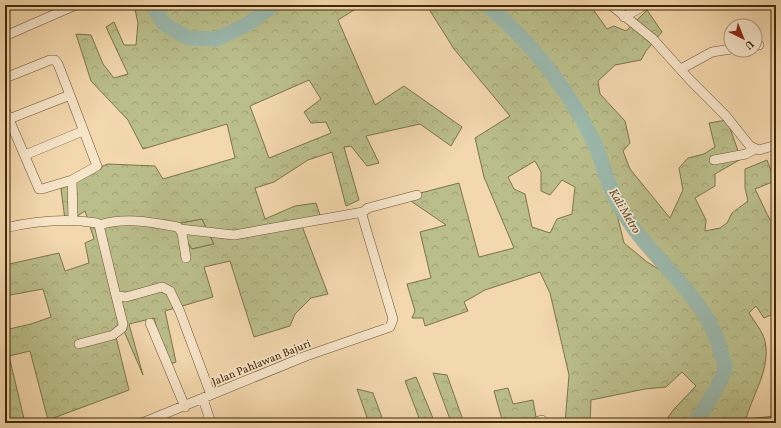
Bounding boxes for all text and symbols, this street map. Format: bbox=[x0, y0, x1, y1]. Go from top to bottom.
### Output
north arrow bbox=[723, 18, 763, 58]
text: U bbox=[741, 36, 757, 53]
water label: Kali Metro bbox=[605, 186, 644, 237]
street label: Jalan Pahlawan Bajuri bbox=[210, 337, 313, 390]

